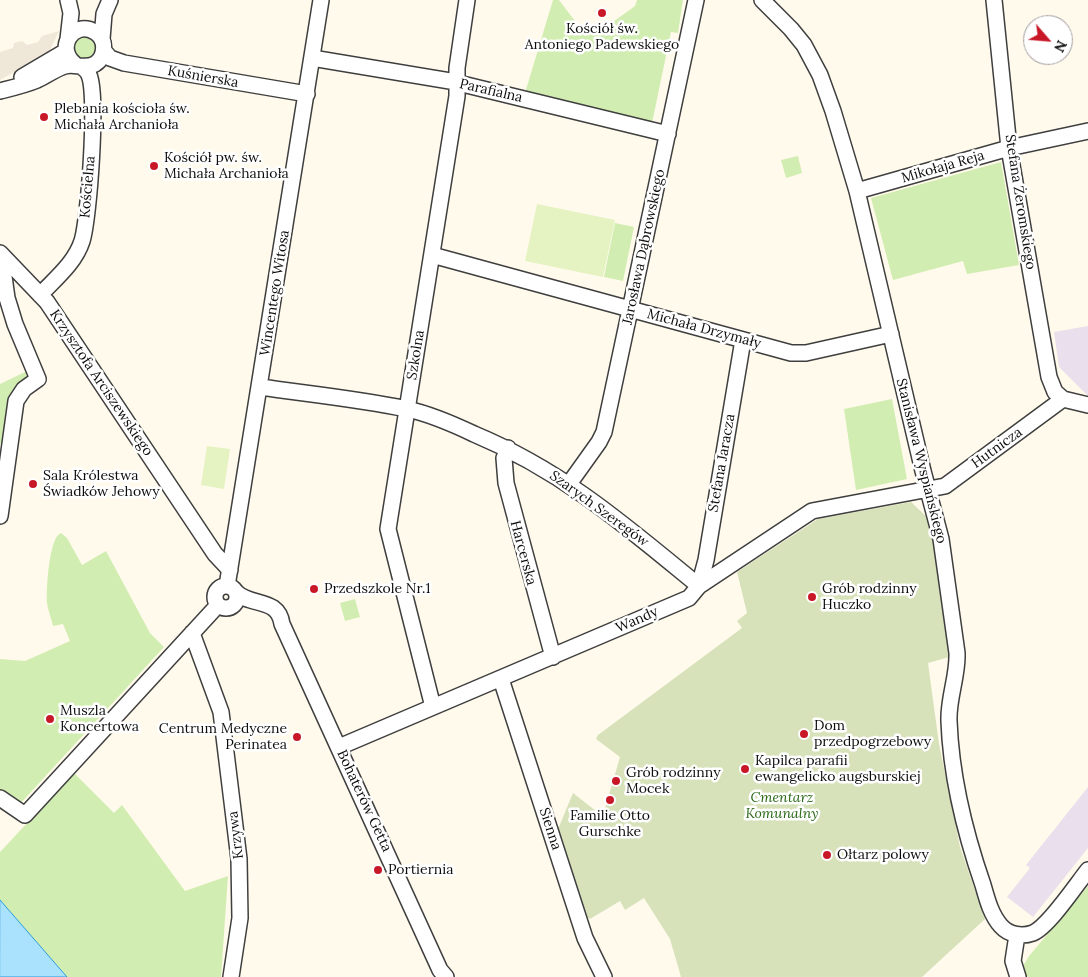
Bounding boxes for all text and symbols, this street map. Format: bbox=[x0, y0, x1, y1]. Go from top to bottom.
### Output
marker: Kościół św. Antoniego Padewskiego bbox=[596, 7, 608, 19]
north arrow bbox=[1023, 15, 1073, 65]
place label: Kościół św. Antoniego Padewskiego bbox=[525, 21, 679, 54]
text: N bbox=[1050, 37, 1071, 55]
street label: Kuśnierska bbox=[166, 63, 240, 91]
street label: Parafialna bbox=[458, 76, 524, 106]
place label: Plebania kościoła św. Michała Archanioła bbox=[54, 101, 190, 134]
marker: Plebania kościoła św. Michała Archanioła bbox=[38, 111, 50, 123]
street label: Stefana Żeromskiego bbox=[1001, 133, 1039, 271]
street label: Mikołaja Reja bbox=[900, 147, 986, 187]
place label: Kościół pw. św. Michała Archanioła bbox=[164, 150, 289, 182]
street label: Kościelna bbox=[77, 155, 99, 219]
marker: Kościół pw. św. Michała Archanioła bbox=[148, 160, 160, 172]
street label: Jarosława Dąbrowskiego bbox=[619, 168, 669, 326]
street label: Wincentego Witosa bbox=[257, 229, 293, 357]
street label: Michała Drzymały bbox=[645, 306, 763, 352]
street label: Krzysztofa Arciszewskiego bbox=[46, 307, 156, 459]
street label: Szkolna bbox=[404, 329, 428, 381]
street label: Stanisława Wyspiańskiego bbox=[892, 377, 950, 545]
street label: Stefana Jaracza bbox=[705, 413, 739, 513]
street label: Hutnicza bbox=[968, 424, 1026, 472]
street label: Szarych Szeregów bbox=[546, 467, 652, 551]
place label: Sala Królestwa Świadków Jehowy bbox=[43, 468, 160, 501]
marker: Sala Królestwa Świadków Jehowy bbox=[27, 478, 39, 490]
street label: Harcerska bbox=[506, 519, 540, 587]
place label: Przedszkole Nr.1 bbox=[324, 581, 430, 597]
place label: Grób rodzinny Huczko bbox=[822, 581, 917, 614]
marker: Przedszkole Nr.1 bbox=[308, 583, 320, 595]
marker: Grób rodzinny Huczko bbox=[806, 591, 818, 603]
street label: Wandy bbox=[613, 603, 661, 637]
place label: Muszla Koncertowa bbox=[60, 703, 139, 736]
marker: Muszla Koncertowa bbox=[44, 713, 56, 725]
place label: Dom przedpogrzebowy bbox=[814, 718, 931, 750]
place label: Centrum Medyczne Perinatea bbox=[159, 721, 287, 754]
marker: Dom przedpogrzebowy bbox=[798, 728, 810, 740]
marker: Centrum Medyczne Perinatea bbox=[291, 731, 303, 743]
street label: Bohaterów Getta bbox=[333, 747, 395, 855]
place label: Kapilca parafii ewangelicko augsburskiej bbox=[755, 753, 921, 786]
marker: Kapilca parafii ewangelicko augsburskiej bbox=[739, 763, 751, 775]
place label: Grób rodzinny Mocek bbox=[626, 765, 721, 798]
marker: Grób rodzinny Mocek bbox=[610, 775, 622, 787]
park label: Cmentarz Komunalny bbox=[746, 790, 818, 822]
marker: Familie Otto Gurschke bbox=[604, 794, 616, 806]
street label: Sienna bbox=[535, 806, 565, 852]
place label: Familie Otto Gurschke bbox=[570, 808, 650, 840]
street label: Krzywa bbox=[225, 810, 247, 860]
place label: Ołtarz polowy bbox=[837, 847, 929, 863]
marker: Ołtarz polowy bbox=[821, 849, 833, 861]
place label: Portiernia bbox=[388, 862, 453, 878]
marker: Portiernia bbox=[372, 864, 384, 876]

